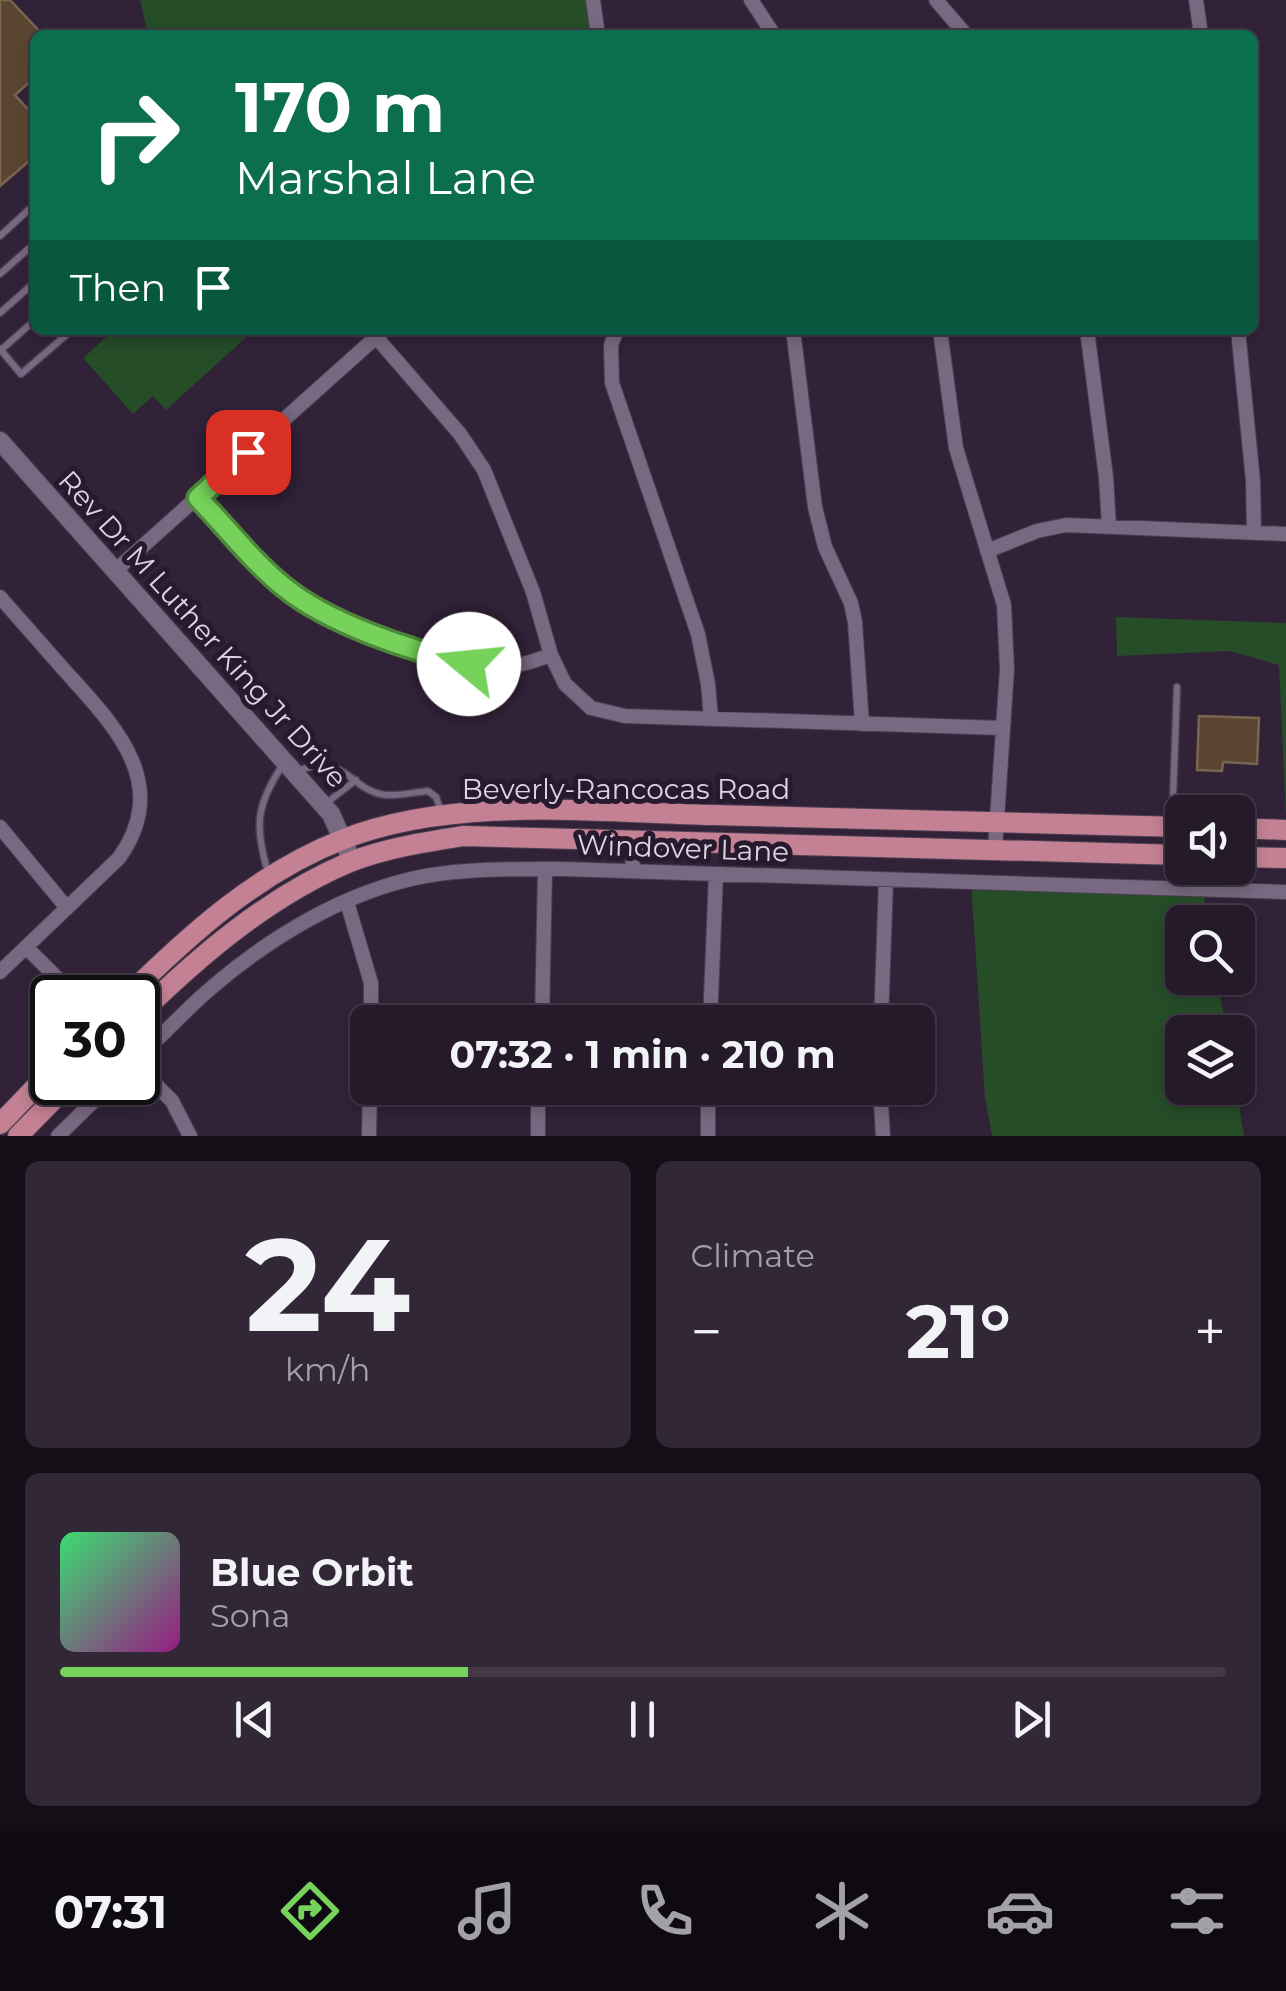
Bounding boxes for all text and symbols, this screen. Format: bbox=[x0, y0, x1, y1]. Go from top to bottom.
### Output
text: 170 m bbox=[235, 64, 445, 150]
icon: right bbox=[70, 70, 200, 200]
text: Marshal Lane bbox=[235, 150, 536, 205]
icon: arrive bbox=[186, 260, 241, 315]
text: Then bbox=[70, 264, 166, 311]
pin bbox=[206, 410, 291, 495]
icon: arrive bbox=[221, 425, 276, 480]
street label: Rev Dr M Luther King Jr Drive bbox=[52, 463, 354, 795]
position arrow bbox=[417, 612, 521, 716]
street label: Beverly-Rancocas Road bbox=[462, 772, 790, 806]
map controls bbox=[1165, 795, 1255, 1105]
button: sound bbox=[1165, 795, 1255, 885]
street label: Windover Lane bbox=[576, 827, 790, 869]
button: search bbox=[1165, 905, 1255, 995]
speed limit sign: 30 bbox=[30, 975, 160, 1105]
button: layers bbox=[1165, 1015, 1255, 1105]
text: 07:32 · 1 min · 210 m bbox=[449, 1031, 836, 1078]
text: 24 bbox=[245, 1205, 410, 1364]
text: Climate bbox=[691, 1236, 815, 1275]
text: 21° bbox=[906, 1285, 1011, 1377]
text: − bbox=[691, 1298, 722, 1365]
text: + bbox=[1194, 1298, 1226, 1365]
text: km/h bbox=[285, 1350, 370, 1389]
text: Blue Orbit bbox=[210, 1549, 414, 1596]
text: Sona bbox=[210, 1596, 290, 1635]
icon: previous bbox=[227, 1692, 282, 1747]
icon: pause bbox=[615, 1692, 670, 1747]
icon: next bbox=[1004, 1692, 1059, 1747]
icon: directions bbox=[275, 1876, 345, 1946]
icon: music bbox=[452, 1876, 522, 1946]
icon: phone bbox=[630, 1876, 700, 1946]
icon: climate bbox=[807, 1876, 877, 1946]
icon: car bbox=[985, 1876, 1055, 1946]
icon: filters bbox=[1162, 1876, 1232, 1946]
text: 07:31 bbox=[54, 1884, 167, 1939]

